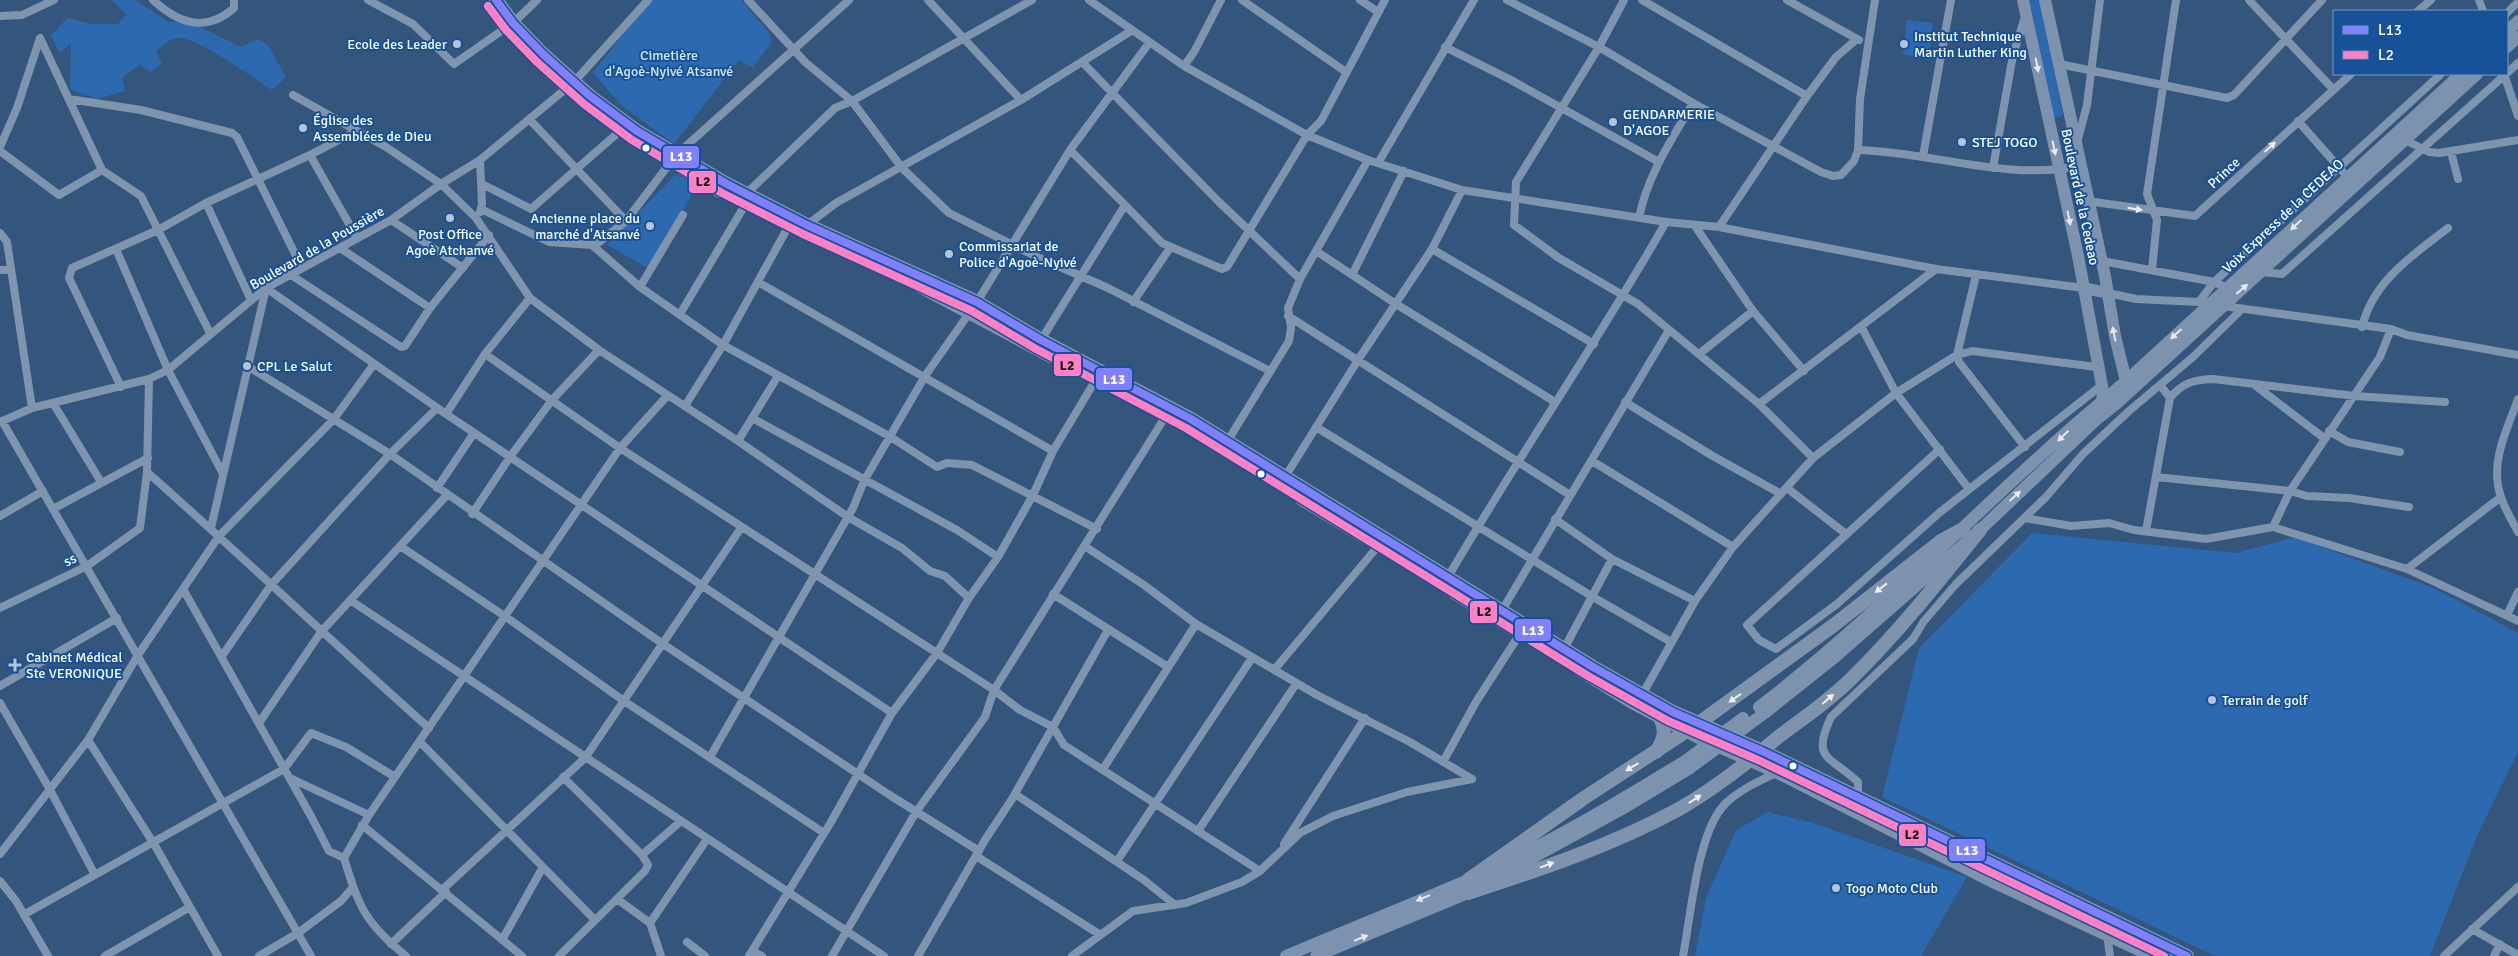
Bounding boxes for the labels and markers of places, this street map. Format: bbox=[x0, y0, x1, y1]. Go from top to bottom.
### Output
place label: Institut Technique Martin Luther King bbox=[1914, 28, 2027, 61]
place label: Ecole des Leader bbox=[347, 36, 448, 53]
marker: Ecole des Leader bbox=[451, 38, 463, 50]
marker: Institut Technique Martin Luther King bbox=[1898, 38, 1910, 50]
place label: GENDARMERIE D'AGOE bbox=[1623, 106, 1715, 139]
place label: Église des Assemblées de Dieu bbox=[313, 112, 432, 145]
marker: GENDARMERIE D'AGOE bbox=[1607, 116, 1619, 128]
marker: Église des Assemblées de Dieu bbox=[297, 122, 309, 134]
place label: STEJ TOGO bbox=[1972, 134, 2038, 151]
marker: STEJ TOGO bbox=[1956, 136, 1968, 148]
unlabelled marker bbox=[641, 143, 651, 153]
place label: Ancienne place du marché d'Atsanvé bbox=[531, 210, 640, 243]
marker: Post Office Agoè Atchanvé bbox=[444, 212, 456, 224]
marker: Ancienne place du marché d'Atsanvé bbox=[644, 220, 656, 232]
place label: Post Office Agoè Atchanvé bbox=[406, 226, 494, 259]
place label: Commissariat de Police d'Agoè-Nyivé bbox=[959, 238, 1077, 271]
marker: Commissariat de Police d'Agoè-Nyivé bbox=[943, 248, 955, 260]
place label: CPL Le Salut bbox=[257, 358, 332, 375]
marker: CPL Le Salut bbox=[241, 360, 253, 372]
unlabelled marker bbox=[1256, 469, 1266, 479]
place label: Cabinet Médical Ste VERONIQUE bbox=[26, 649, 123, 682]
marker: Cabinet Médical Ste VERONIQUE bbox=[8, 658, 22, 672]
place label: Terrain de golf bbox=[2222, 692, 2309, 709]
marker: Terrain de golf bbox=[2206, 694, 2218, 706]
unlabelled marker bbox=[1788, 761, 1798, 771]
place label: Togo Moto Club bbox=[1846, 880, 1938, 897]
marker: Togo Moto Club bbox=[1830, 882, 1842, 894]

